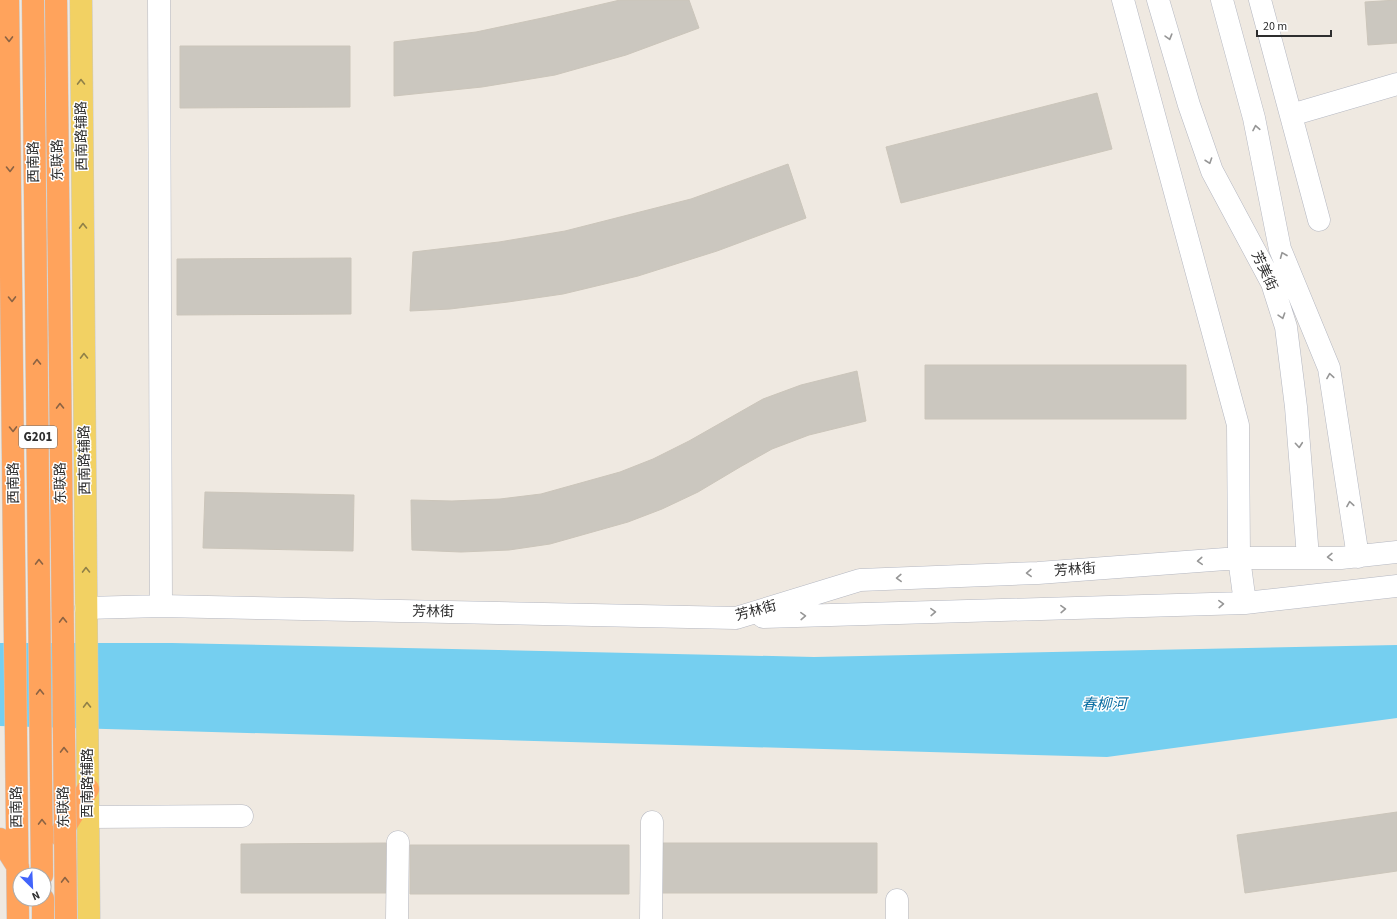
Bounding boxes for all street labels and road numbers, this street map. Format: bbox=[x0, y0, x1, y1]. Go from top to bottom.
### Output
street label: 西南路辅路 bbox=[71, 101, 93, 171]
street label: 东联路 bbox=[48, 139, 68, 181]
street label: 西南路 bbox=[24, 141, 44, 183]
street label: 芳美街 bbox=[1246, 248, 1282, 294]
street label: 西南路辅路 bbox=[74, 425, 96, 495]
road number: G201 bbox=[19, 426, 57, 448]
street label: 西南路 bbox=[4, 462, 24, 504]
street label: 东联路 bbox=[51, 462, 71, 504]
street label: 芳林街 bbox=[1053, 559, 1097, 581]
street label: 芳林街 bbox=[733, 596, 779, 626]
street label: 芳林街 bbox=[412, 602, 454, 622]
street label: 西南路辅路 bbox=[78, 748, 98, 818]
street label: 西南路 bbox=[7, 786, 27, 828]
street label: 东联路 bbox=[54, 786, 74, 828]

